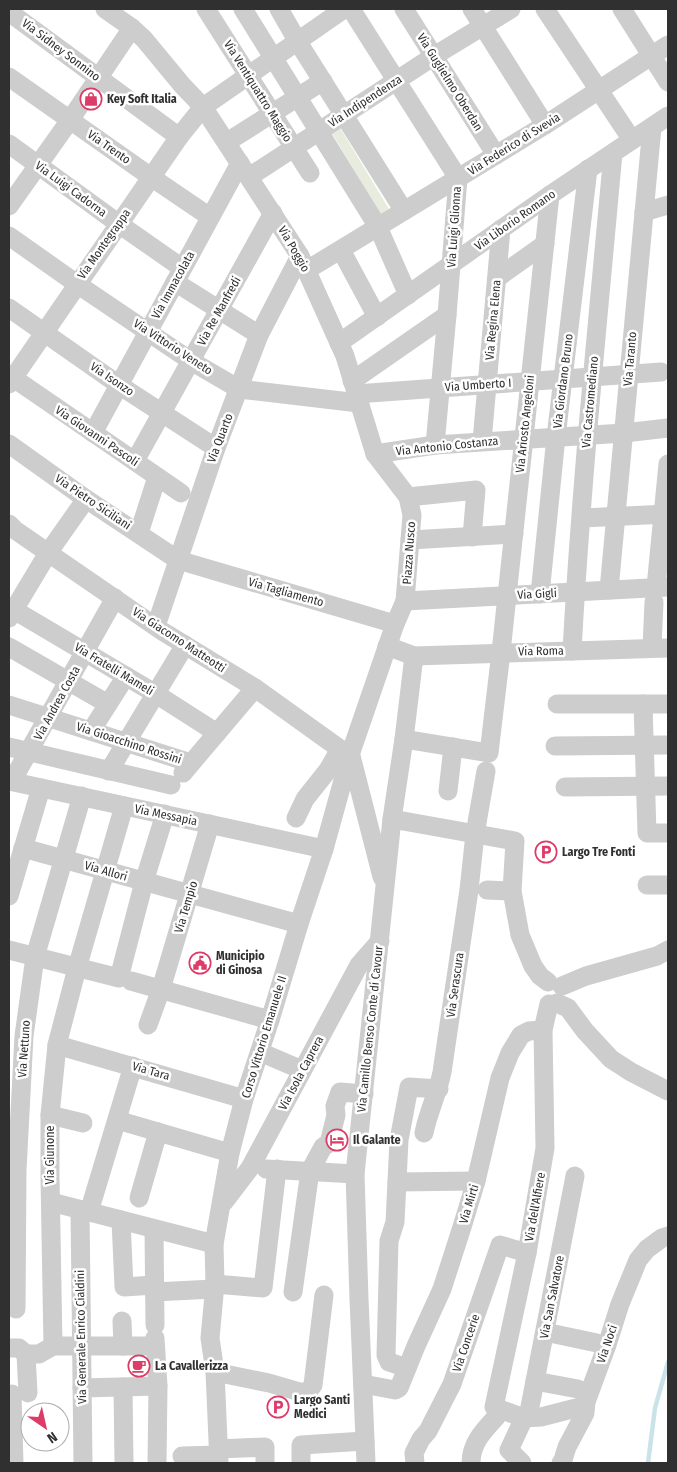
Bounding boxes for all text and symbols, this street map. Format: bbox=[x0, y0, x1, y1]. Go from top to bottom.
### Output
street label: Via Sidney Sonnino bbox=[19, 16, 103, 84]
street label: Via Guglielmo Oberdan bbox=[414, 31, 486, 133]
street label: Via Ventiquattro Maggio bbox=[221, 38, 295, 144]
street label: Via Indipendenza bbox=[326, 72, 404, 130]
shop icon: Key Soft Italia bbox=[79, 87, 103, 111]
place label: Key Soft Italia bbox=[107, 92, 177, 106]
street label: Via Federico di Svevia bbox=[465, 110, 563, 178]
street label: Via Trento bbox=[85, 127, 133, 167]
street label: Via Luigi Cadorna bbox=[33, 158, 109, 220]
street label: Via Luigi Glionna bbox=[444, 186, 464, 268]
street label: Via Liborio Romano bbox=[472, 187, 558, 253]
street label: Via Montegrappa bbox=[75, 206, 133, 282]
street label: Via Poggio bbox=[275, 224, 313, 274]
street label: Via Immacolata bbox=[149, 249, 197, 321]
street label: Via Re Manfredi bbox=[194, 274, 244, 348]
street label: Via Regina Elena bbox=[483, 279, 503, 361]
street label: Via Vittorio Veneto bbox=[131, 316, 215, 378]
street label: Via Taranto bbox=[621, 331, 639, 387]
street label: Via Giordano Bruno bbox=[550, 333, 576, 429]
street label: Via Castromediano bbox=[579, 356, 601, 448]
street label: Via Isonzo bbox=[87, 359, 137, 399]
street label: Via Ariosto Angeloni bbox=[513, 374, 537, 474]
street label: Via Umberto I bbox=[444, 376, 512, 394]
street label: Via Giovanni Pascoli bbox=[53, 403, 141, 469]
street label: Via Quarto bbox=[204, 411, 236, 465]
street label: Via Antonio Costanza bbox=[395, 434, 499, 458]
street label: Via Pietro Siciliani bbox=[52, 471, 134, 533]
street label: Piazza Nusco bbox=[400, 521, 418, 585]
street label: Via Tagliamento bbox=[247, 575, 325, 609]
street label: Via Gigli bbox=[517, 586, 557, 602]
street label: Via Giacomo Matteotti bbox=[130, 605, 228, 675]
street label: Via Fratelli Mameli bbox=[72, 640, 156, 698]
street label: Via Roma bbox=[518, 644, 564, 658]
street label: Via Andrea Costa bbox=[31, 664, 83, 742]
street label: Via Gioacchino Rossini bbox=[75, 719, 183, 767]
street label: Via Messapia bbox=[133, 802, 199, 828]
parking icon: Largo Tre Fonti bbox=[534, 840, 558, 864]
place label: Largo Tre Fonti bbox=[562, 845, 635, 859]
street label: Via Allori bbox=[83, 858, 129, 884]
street label: Via Tempio bbox=[171, 879, 201, 935]
street label: Via Camillo Benso Conte di Cavour bbox=[354, 944, 386, 1113]
place label: Municipio di Ginosa bbox=[216, 949, 265, 977]
public building icon: Municipio di Ginosa bbox=[188, 951, 212, 975]
street label: Via Serascura bbox=[444, 951, 467, 1018]
street label: Corso Vittorio Emanuele II bbox=[239, 974, 289, 1100]
street label: Via Nettuno bbox=[15, 1020, 33, 1078]
street label: Via Isola Caprera bbox=[276, 1033, 326, 1112]
street label: Via Tara bbox=[131, 1059, 171, 1083]
street label: Via Giunone bbox=[43, 1125, 57, 1184]
hotel icon: Il Galante bbox=[325, 1128, 349, 1152]
place label: Il Galante bbox=[353, 1133, 400, 1147]
street label: Via dell'Alfiere bbox=[522, 1171, 548, 1243]
street label: Via Mirti bbox=[456, 1183, 482, 1225]
street label: Via San Salvatore bbox=[537, 1254, 567, 1340]
street label: Via Generale Enrico Cialdini bbox=[73, 1270, 89, 1404]
street label: Via Concerie bbox=[450, 1312, 482, 1374]
street label: Via Noci bbox=[594, 1323, 620, 1365]
cafe icon: La Cavallerizza bbox=[127, 1354, 151, 1378]
place label: La Cavallerizza bbox=[155, 1359, 228, 1373]
place label: Largo Santi Medici bbox=[294, 1393, 350, 1421]
parking icon: Largo Santi Medici bbox=[266, 1395, 290, 1419]
north arrow bbox=[20, 1402, 70, 1452]
text: N bbox=[44, 1428, 60, 1447]

